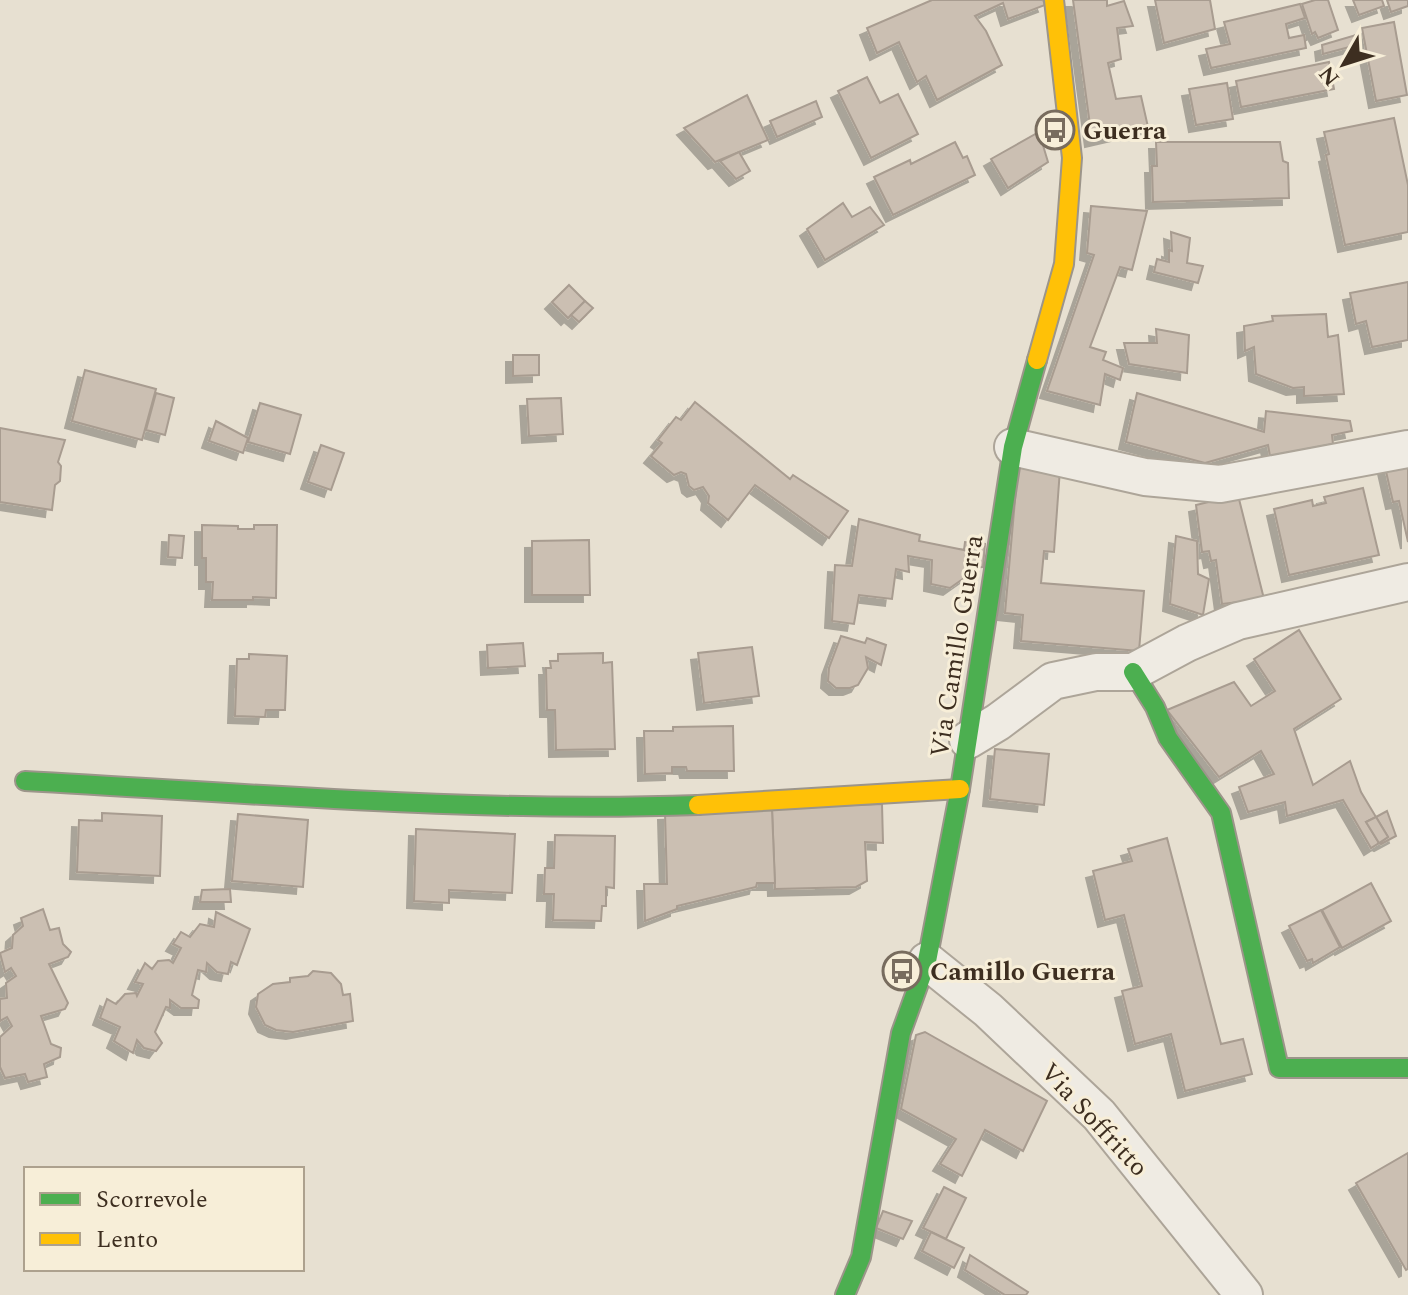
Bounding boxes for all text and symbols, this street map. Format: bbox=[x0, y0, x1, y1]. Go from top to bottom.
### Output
north arrow bbox=[1304, 24, 1384, 104]
text: N bbox=[1311, 58, 1348, 93]
bus stop icon: Guerra bbox=[1034, 109, 1076, 151]
place label: Guerra bbox=[1083, 111, 1167, 151]
street label: Via Camillo Guerra bbox=[920, 532, 994, 760]
bus stop icon: Camillo Guerra bbox=[881, 950, 923, 992]
place label: Camillo Guerra bbox=[930, 952, 1116, 992]
street label: Via Soffritto bbox=[1031, 1054, 1158, 1186]
legend bbox=[24, 1167, 304, 1271]
text: Scorrevole bbox=[96, 1182, 208, 1218]
text: Lento bbox=[96, 1222, 158, 1258]

